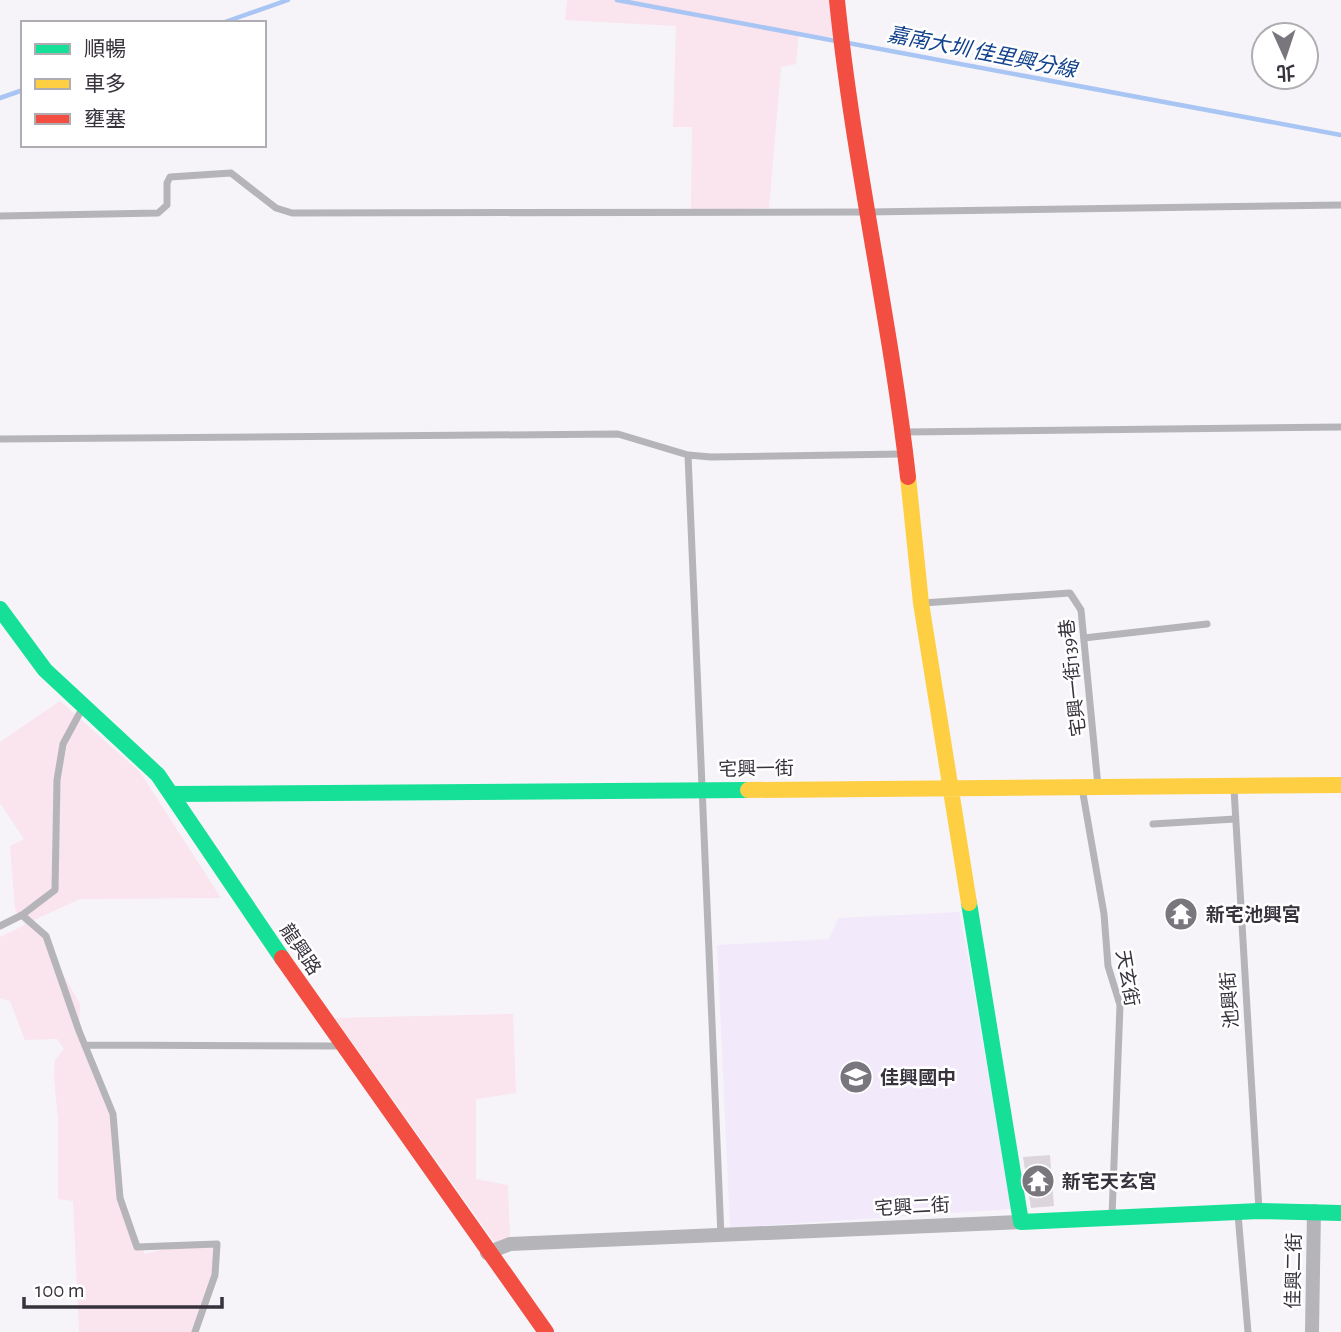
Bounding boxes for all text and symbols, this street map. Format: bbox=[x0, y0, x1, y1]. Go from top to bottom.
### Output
legend bbox=[21, 21, 266, 147]
north arrow bbox=[1250, 21, 1320, 91]
water label: 嘉南大圳 佳里興分線 bbox=[886, 23, 1080, 82]
text: 順暢 bbox=[84, 38, 126, 60]
text: 北 bbox=[1276, 61, 1296, 82]
text: 車多 bbox=[84, 73, 126, 95]
text: 壅塞 bbox=[84, 108, 126, 130]
street label: 宅興一街139巷 bbox=[1056, 618, 1089, 738]
street label: 宅興一街 bbox=[718, 757, 794, 780]
temple icon: 新宅池興宮 bbox=[1162, 895, 1200, 933]
place label: 新宅池興宮 bbox=[1206, 904, 1301, 925]
street label: 龍興路 bbox=[276, 920, 325, 979]
street label: 天玄街 bbox=[1112, 948, 1143, 1008]
street label: 池興街 bbox=[1218, 971, 1242, 1029]
school or university icon: 佳興國中 bbox=[837, 1058, 875, 1096]
place label: 佳興國中 bbox=[880, 1068, 956, 1088]
temple icon: 新宅天玄宮 bbox=[1019, 1162, 1057, 1200]
place label: 新宅天玄宮 bbox=[1062, 1171, 1157, 1192]
street label: 宅興二街 bbox=[874, 1194, 951, 1219]
street label: 佳興二街 bbox=[1283, 1233, 1305, 1309]
scale bar bbox=[24, 1266, 222, 1310]
text: 100 m bbox=[35, 1280, 85, 1301]

